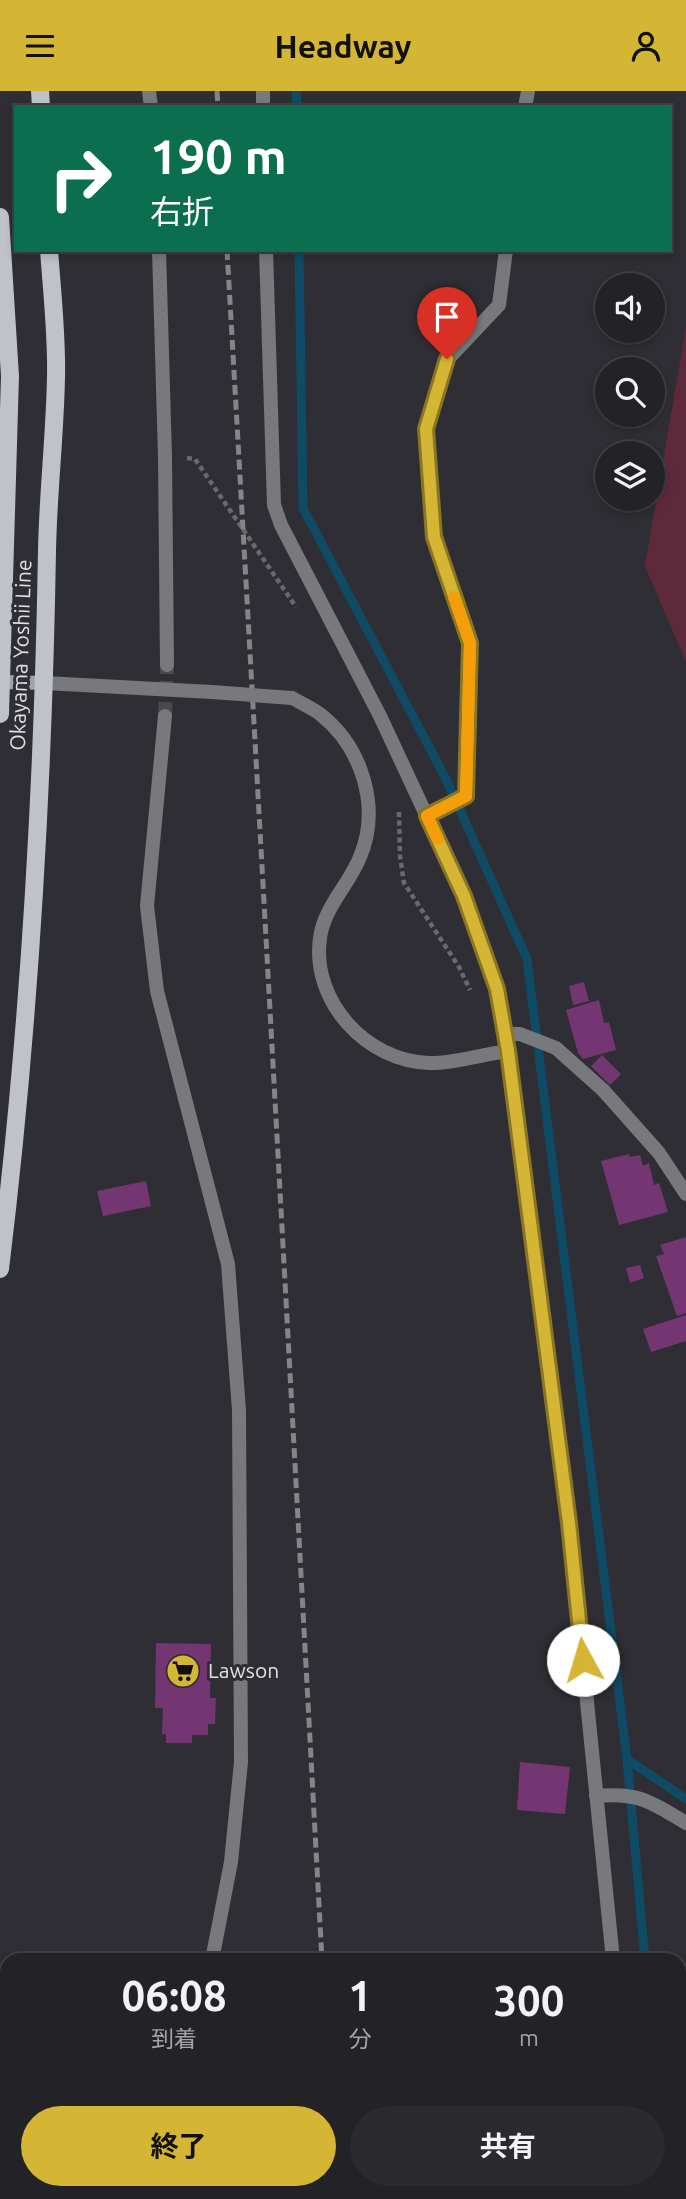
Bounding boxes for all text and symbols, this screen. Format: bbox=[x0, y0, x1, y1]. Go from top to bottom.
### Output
icon: menu bbox=[21, 27, 59, 65]
icon: person bbox=[627, 27, 665, 65]
text: Headway bbox=[274, 28, 412, 64]
text: 190 m bbox=[150, 128, 287, 183]
icon: right bbox=[35, 133, 126, 224]
text: 右折 bbox=[150, 193, 214, 229]
map controls bbox=[595, 273, 665, 511]
button: sound bbox=[595, 273, 665, 343]
pin bbox=[417, 287, 477, 359]
icon: arrive bbox=[428, 298, 466, 336]
button: search bbox=[595, 357, 665, 427]
button: layers bbox=[595, 441, 665, 511]
street label: Okayama Yoshii Line bbox=[5, 559, 35, 751]
position arrow bbox=[546, 1623, 620, 1697]
supermarket icon: Lawson bbox=[164, 1652, 202, 1690]
place label: Lawson bbox=[208, 1658, 279, 1682]
text: 06:08 bbox=[122, 1972, 227, 2019]
text: 1 bbox=[348, 1972, 372, 2019]
text: 300 bbox=[493, 1977, 564, 2024]
text: m bbox=[519, 2025, 539, 2050]
text: 到着 bbox=[151, 2026, 197, 2051]
text: 分 bbox=[349, 2026, 372, 2051]
button: 終了 bbox=[21, 2106, 336, 2186]
button: 共有 bbox=[350, 2106, 665, 2186]

